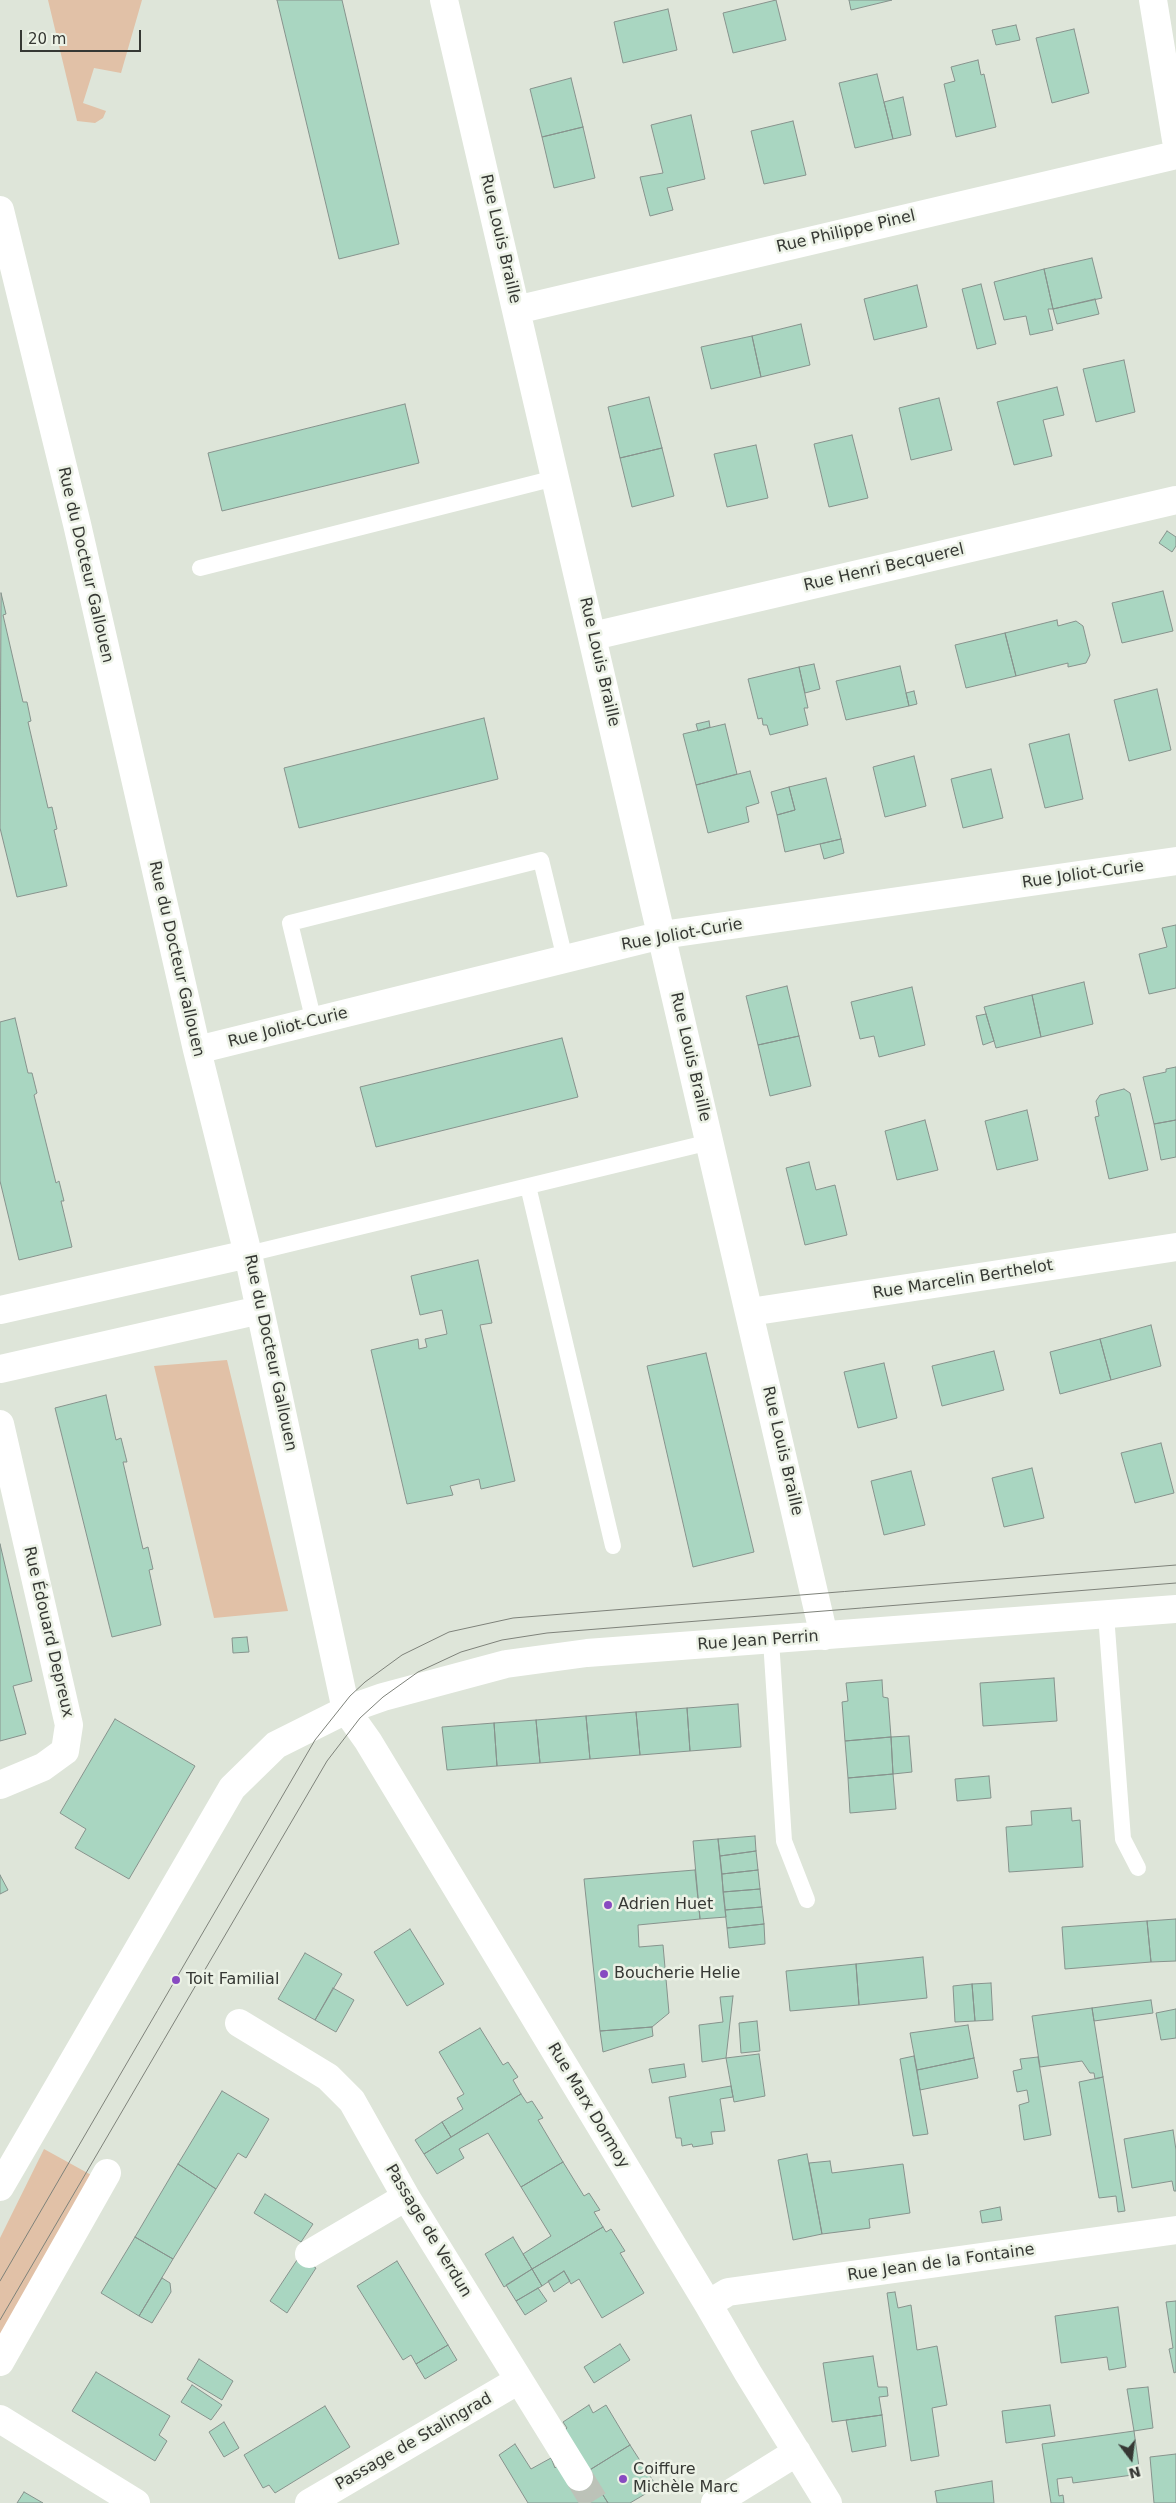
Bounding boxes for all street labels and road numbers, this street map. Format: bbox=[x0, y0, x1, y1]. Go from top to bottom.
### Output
street label: Rue Louis Braille bbox=[476, 172, 524, 306]
street label: Rue Philippe Pinel bbox=[775, 207, 917, 257]
street label: Rue du Docteur Gallouen bbox=[53, 465, 117, 665]
street label: Rue Henri Becquerel bbox=[802, 540, 966, 596]
street label: Rue Louis Braille bbox=[575, 595, 623, 729]
street label: Rue Joliot-Curie bbox=[1021, 857, 1145, 893]
street label: Rue du Docteur Gallouen bbox=[144, 859, 208, 1059]
street label: Rue Joliot-Curie bbox=[620, 915, 744, 955]
street label: Rue Louis Braille bbox=[666, 990, 714, 1124]
street label: Rue Joliot-Curie bbox=[226, 1004, 350, 1052]
street label: Rue du Docteur Gallouen bbox=[240, 1253, 300, 1453]
street label: Rue Marcelin Berthelot bbox=[872, 1256, 1054, 1304]
street label: Rue Louis Braille bbox=[758, 1384, 806, 1518]
street label: Rue Édouard Depreux bbox=[19, 1545, 77, 1719]
street label: Rue Jean Perrin bbox=[697, 1627, 819, 1655]
street label: Rue Marx Dormoy bbox=[543, 2040, 633, 2172]
street label: Passage de Verdun bbox=[381, 2161, 475, 2301]
street label: Rue Jean de la Fontaine bbox=[846, 2240, 1036, 2286]
street label: Passage de Stalingrad bbox=[332, 2389, 496, 2495]

